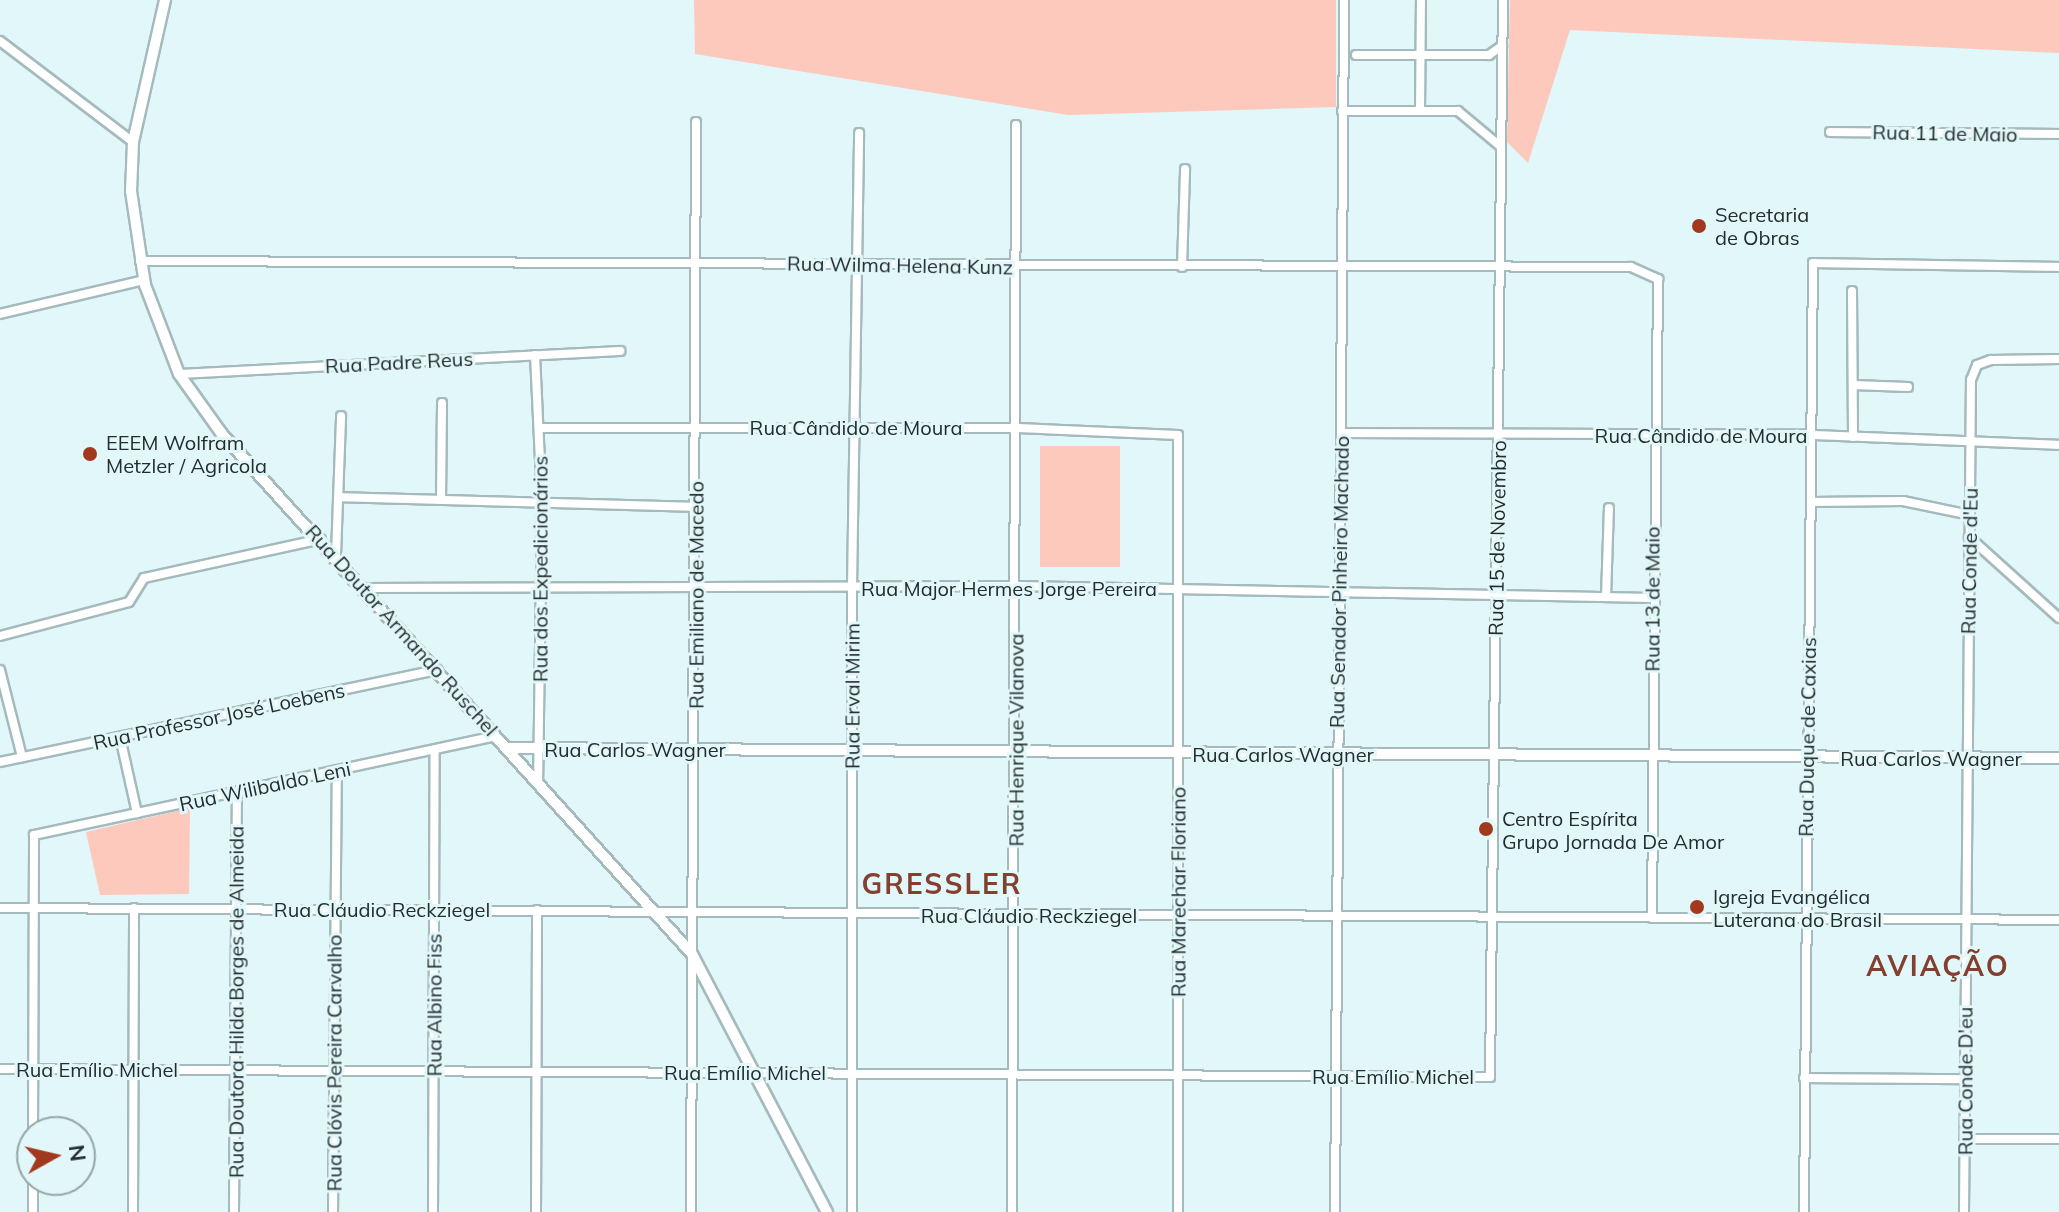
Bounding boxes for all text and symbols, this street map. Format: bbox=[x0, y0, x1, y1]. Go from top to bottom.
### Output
street label: Rua 11 de Maio bbox=[1872, 120, 2018, 146]
place label: Secretaria de Obras bbox=[1715, 202, 1809, 249]
marker: Secretaria de Obras bbox=[1690, 217, 1708, 235]
street label: Rua Wilma Helena Kunz bbox=[787, 251, 1013, 279]
street label: Rua Padre Reus bbox=[324, 346, 474, 378]
street label: Rua Cândido de Moura bbox=[750, 415, 962, 439]
street label: Rua Cândido de Moura bbox=[1595, 423, 1807, 447]
place label: EEEM Wolfram Metzler / Agricola bbox=[106, 430, 267, 477]
street label: Rua Senador Pinheiro Machado bbox=[1324, 436, 1354, 728]
street label: Rua 15 de Novembro bbox=[1483, 440, 1511, 636]
marker: EEEM Wolfram Metzler / Agricola bbox=[81, 445, 99, 463]
street label: Rua dos Expedicionários bbox=[528, 456, 552, 682]
street label: Rua Emiliano de Macedo bbox=[684, 481, 708, 709]
street label: Rua Conde d'Eu bbox=[1956, 488, 1982, 634]
street label: Rua Doutor Armando Ruschel bbox=[301, 520, 503, 740]
street label: Rua 13 de Maio bbox=[1640, 526, 1664, 672]
street label: Rua Major Hermes Jorge Pereira bbox=[861, 576, 1157, 600]
street label: Rua Erval Mirim bbox=[840, 623, 864, 769]
street label: Rua Henrique Vilanova bbox=[1004, 633, 1028, 847]
street label: Rua Duque de Caxias bbox=[1793, 637, 1821, 837]
street label: Rua Professor José Loebens bbox=[91, 678, 347, 754]
street label: Rua Carlos Wagner bbox=[544, 737, 726, 761]
street label: Rua Carlos Wagner bbox=[1192, 742, 1374, 766]
street label: Rua Carlos Wagner bbox=[1840, 746, 2022, 770]
street label: Rua Wilibaldo Leni bbox=[177, 756, 353, 816]
street label: Rua Marechar Floriano bbox=[1166, 787, 1190, 997]
place label: Centro Espírita Grupo Jornada De Amor bbox=[1502, 806, 1724, 853]
marker: Centro Espírita Grupo Jornada De Amor bbox=[1477, 820, 1495, 838]
street label: Rua Doutora Hilda Borges de Almeida bbox=[224, 826, 248, 1178]
district label: GRESSLER bbox=[862, 867, 1022, 901]
place label: Igreja Evangélica Luterana do Brasil bbox=[1713, 884, 1882, 931]
street label: Rua Cláudio Reckziegel bbox=[274, 897, 490, 921]
marker: Igreja Evangélica Luterana do Brasil bbox=[1688, 898, 1706, 916]
street label: Rua Cláudio Reckziegel bbox=[921, 903, 1137, 927]
street label: Rua Albino Fiss bbox=[422, 933, 446, 1077]
street label: Rua Clóvis Pereira Carvalho bbox=[322, 935, 346, 1191]
district label: AVIAÇÃO bbox=[1866, 949, 2010, 983]
street label: Rua Conde D'eu bbox=[1953, 1007, 1977, 1155]
street label: Rua Emílio Michel bbox=[16, 1057, 178, 1081]
street label: Rua Emílio Michel bbox=[664, 1060, 826, 1084]
street label: Rua Emílio Michel bbox=[1312, 1064, 1474, 1088]
north arrow bbox=[16, 1116, 96, 1196]
text: N bbox=[63, 1143, 93, 1163]

